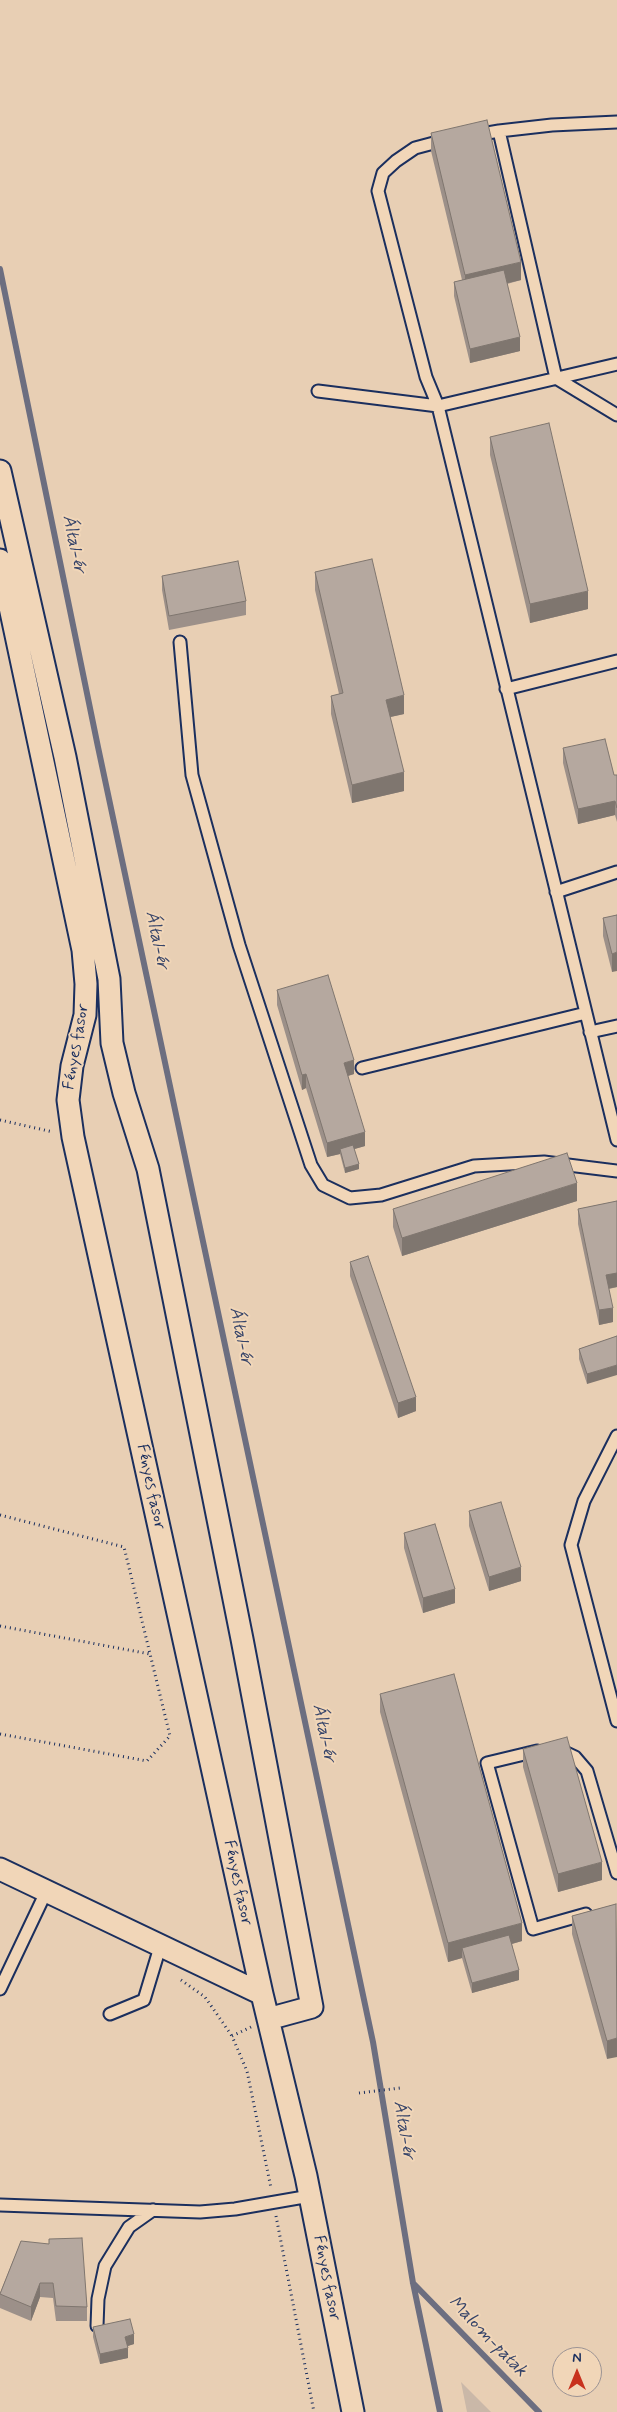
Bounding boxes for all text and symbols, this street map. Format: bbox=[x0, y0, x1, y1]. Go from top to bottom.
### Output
water label: Által-ér bbox=[56, 513, 90, 575]
water label: Által-ér bbox=[139, 909, 173, 971]
street label: Fényes fasor bbox=[60, 1003, 94, 1091]
water label: Által-ér bbox=[223, 1305, 257, 1367]
street label: Fényes fasor bbox=[132, 1443, 168, 1531]
water label: Által-ér bbox=[306, 1702, 340, 1764]
street label: Fényes fasor bbox=[219, 1839, 255, 1927]
water label: Által-ér bbox=[387, 2099, 419, 2161]
street label: Fényes fasor bbox=[308, 2234, 344, 2322]
water label: Malom-patak bbox=[443, 2292, 531, 2382]
north arrow bbox=[552, 2347, 602, 2397]
text: N bbox=[572, 2349, 582, 2367]

